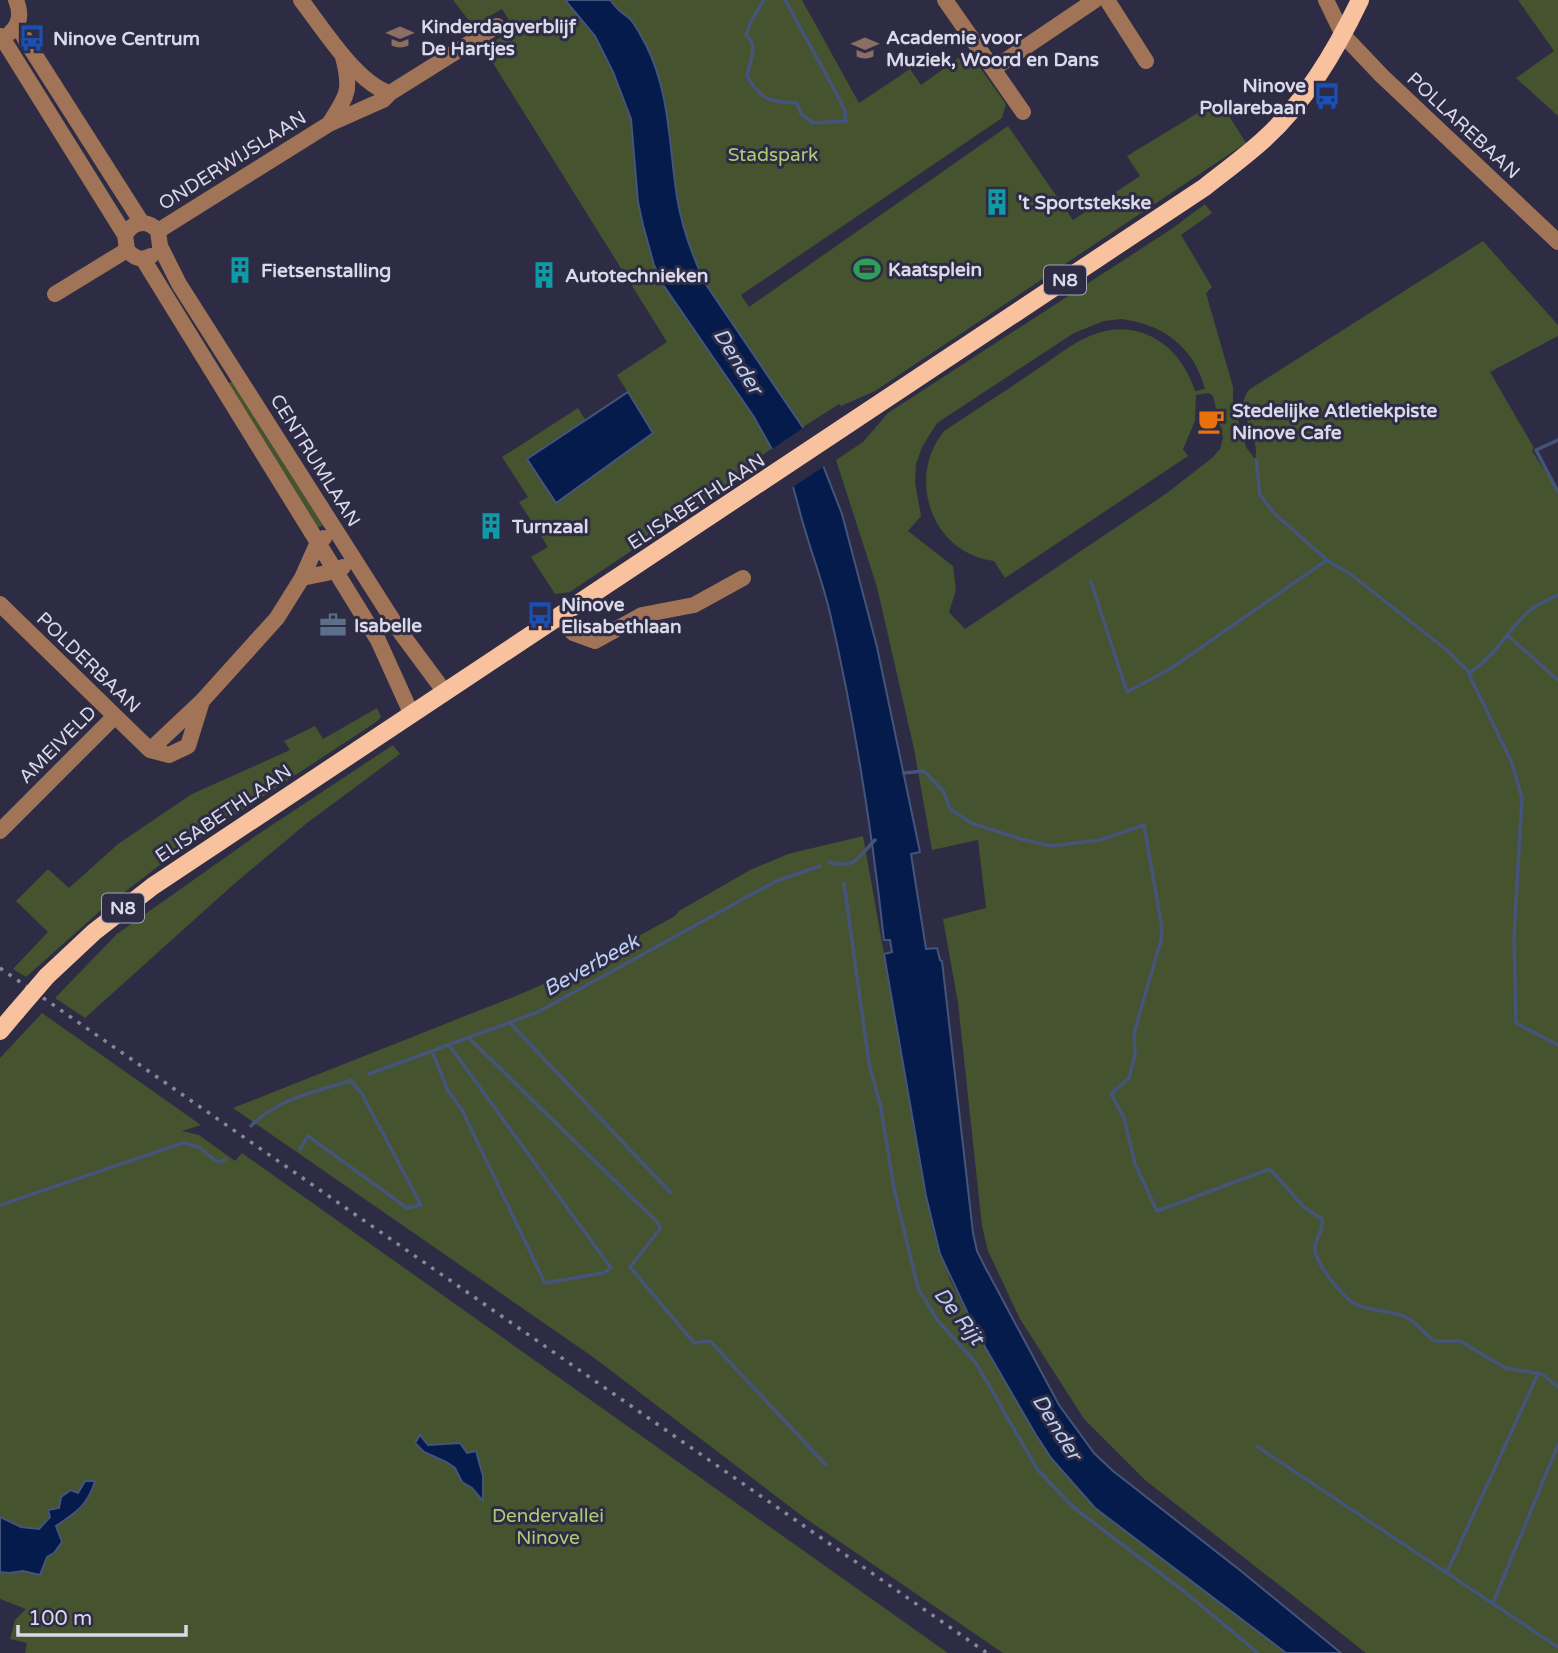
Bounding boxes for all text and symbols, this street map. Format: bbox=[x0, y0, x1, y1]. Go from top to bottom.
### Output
place label: Kinderdagverblijf De Hartjes bbox=[421, 16, 577, 61]
school or university icon: Kinderdagverblijf De Hartjes bbox=[385, 22, 415, 52]
bus stop icon: Ninove Centrum bbox=[17, 23, 47, 53]
place label: Academie voor Muziek, Woord en Dans bbox=[886, 27, 1099, 71]
place label: Ninove Centrum bbox=[53, 28, 200, 50]
school or university icon: Academie voor Muziek, Woord en Dans bbox=[850, 33, 880, 63]
street label: POLLAREBAAN bbox=[1402, 68, 1524, 184]
place label: Ninove Pollarebaan bbox=[1199, 75, 1306, 119]
bus stop icon: Ninove Pollarebaan bbox=[1312, 81, 1342, 111]
street label: ONDERWIJSLAAN bbox=[155, 107, 310, 215]
park label: Stadspark bbox=[728, 144, 818, 166]
building icon: 't Sportstekske bbox=[982, 187, 1012, 217]
place label: 't Sportstekske bbox=[1018, 192, 1152, 215]
sports icon: Kaatsplein bbox=[852, 254, 882, 284]
building icon: Fietsenstalling bbox=[225, 255, 255, 285]
place label: Kaatsplein bbox=[888, 259, 982, 282]
place label: Fietsenstalling bbox=[261, 260, 391, 283]
building icon: Autotechnieken bbox=[529, 260, 559, 290]
place label: Autotechnieken bbox=[565, 265, 708, 287]
road number: N8 bbox=[1044, 266, 1086, 294]
water label: Dender bbox=[708, 324, 769, 401]
street label: CENTRUMLAAN bbox=[265, 390, 365, 531]
place label: Stedelijke Atletiekpiste Ninove Cafe bbox=[1232, 400, 1438, 444]
cafe icon: Stedelijke Atletiekpiste Ninove Cafe bbox=[1196, 406, 1226, 436]
street label: ELISABETHLAAN bbox=[624, 449, 769, 554]
building icon: Turnzaal bbox=[476, 511, 506, 541]
place label: Turnzaal bbox=[511, 516, 588, 538]
place label: Ninove Elisabethlaan bbox=[561, 594, 682, 638]
bus stop icon: Ninove Elisabethlaan bbox=[525, 600, 555, 630]
street label: POLDERBAAN bbox=[32, 608, 145, 718]
office icon: Isabelle bbox=[318, 610, 348, 640]
place label: Isabelle bbox=[354, 615, 422, 637]
street label: AMEIVELD bbox=[14, 701, 101, 788]
street label: ELISABETHLAAN bbox=[151, 760, 296, 868]
road number: N8 bbox=[102, 894, 144, 923]
water label: Beverbeek bbox=[539, 928, 645, 1002]
water label: De Rijt bbox=[928, 1283, 990, 1352]
water label: Dender bbox=[1027, 1390, 1088, 1467]
park label: Dendervallei Ninove bbox=[492, 1505, 604, 1549]
scale bar bbox=[18, 1594, 186, 1638]
text: 100 m bbox=[28, 1606, 92, 1631]

